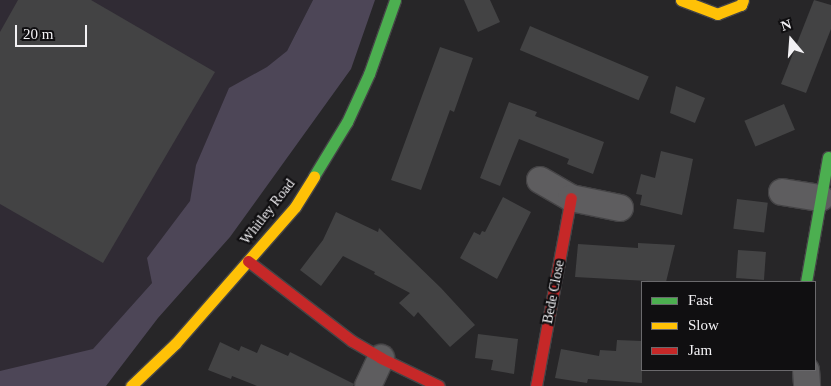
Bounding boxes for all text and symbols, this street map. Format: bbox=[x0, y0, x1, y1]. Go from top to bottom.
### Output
scale bar bbox=[18, 15, 90, 47]
north arrow bbox=[766, 15, 816, 65]
text: N bbox=[779, 17, 793, 34]
text: 20 m bbox=[23, 26, 53, 42]
street label: Whitley Road bbox=[237, 176, 299, 248]
street label: Bede Close bbox=[540, 259, 568, 325]
legend bbox=[641, 281, 816, 371]
text: Fast bbox=[688, 292, 713, 308]
text: Slow bbox=[688, 317, 719, 333]
text: Jam bbox=[688, 342, 712, 358]

